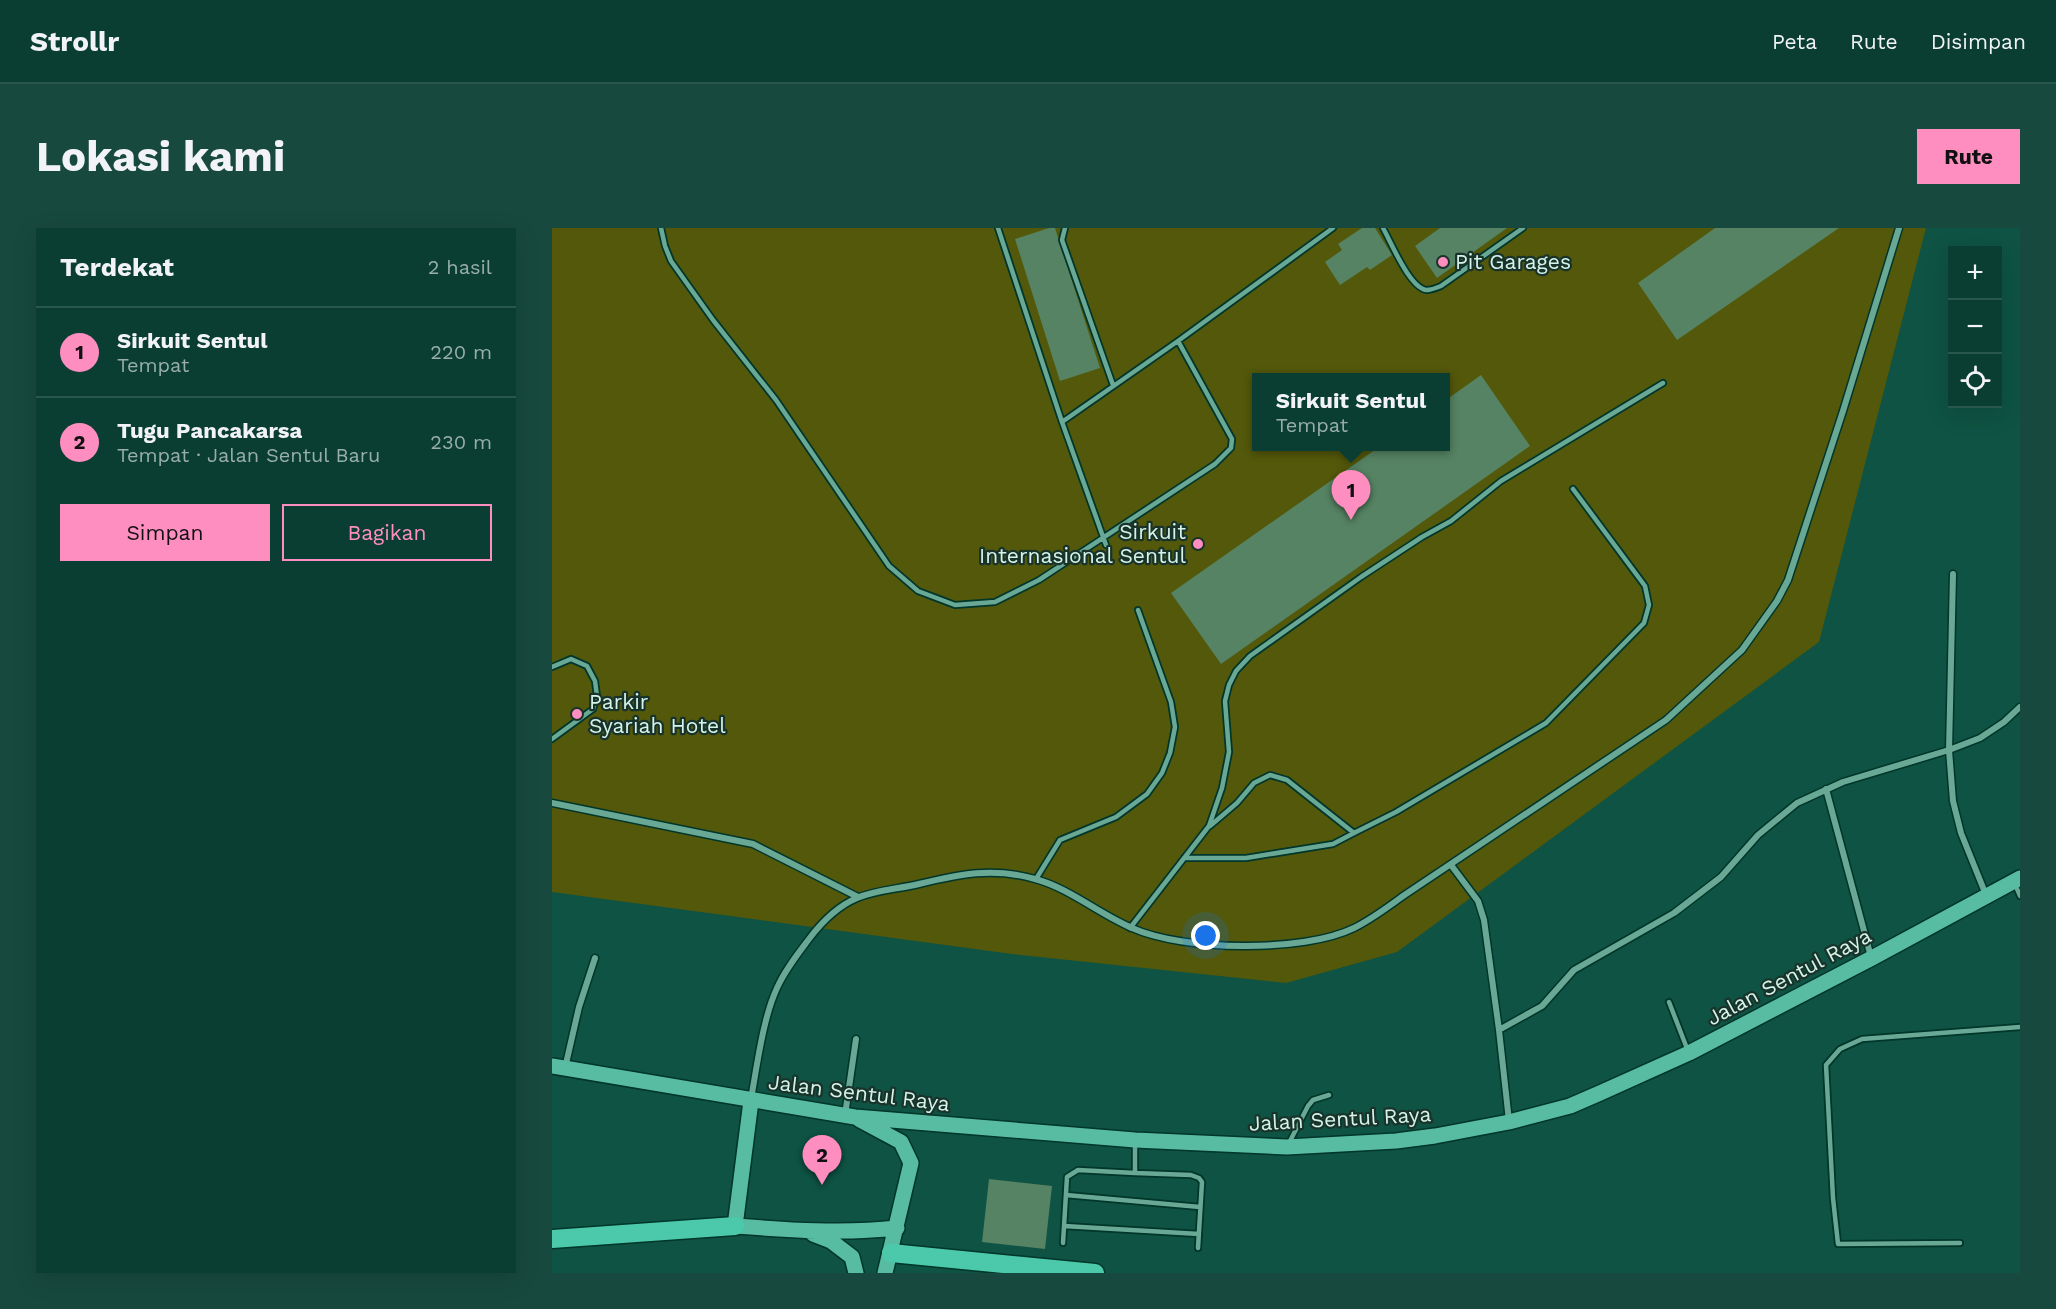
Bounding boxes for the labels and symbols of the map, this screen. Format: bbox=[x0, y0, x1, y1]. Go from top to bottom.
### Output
place label: Pit Garages bbox=[1455, 249, 1571, 274]
marker: Pit Garages bbox=[1436, 255, 1450, 269]
pin: 1 bbox=[1332, 470, 1370, 520]
place label: Sirkuit Internasional Sentul bbox=[979, 519, 1187, 568]
marker: Sirkuit Internasional Sentul bbox=[1191, 537, 1205, 551]
place label: Parkir Syariah Hotel bbox=[589, 689, 726, 738]
marker: Parkir Syariah Hotel bbox=[570, 707, 584, 721]
your location bbox=[1191, 921, 1220, 950]
street label: Jalan Sentul Raya bbox=[1702, 923, 1875, 1030]
street label: Jalan Sentul Raya bbox=[767, 1069, 951, 1116]
street label: Jalan Sentul Raya bbox=[1248, 1101, 1432, 1136]
pin: 2 bbox=[802, 1136, 842, 1185]

